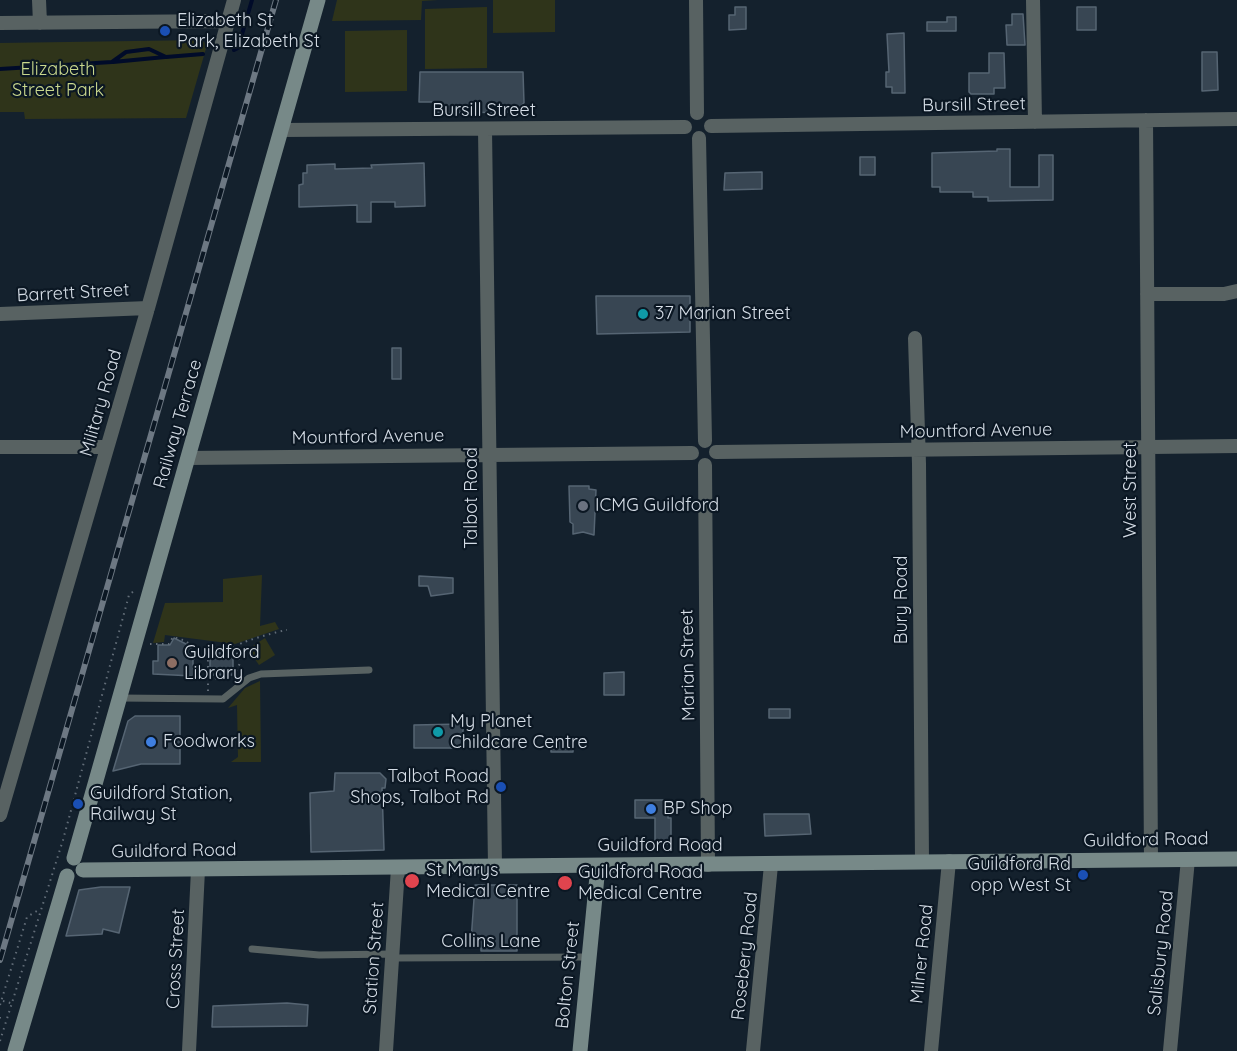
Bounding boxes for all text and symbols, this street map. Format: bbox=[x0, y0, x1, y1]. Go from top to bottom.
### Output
place label: Elizabeth St Park, Elizabeth St bbox=[177, 10, 320, 52]
marker: Elizabeth St Park, Elizabeth St bbox=[158, 24, 172, 38]
park label: Elizabeth Street Park bbox=[12, 59, 104, 101]
street label: Bursill Street bbox=[922, 93, 1026, 117]
street label: Bursill Street bbox=[432, 100, 536, 122]
street label: Barrett Street bbox=[16, 279, 130, 307]
place label: 37 Marian Street bbox=[655, 303, 791, 325]
marker: 37 Marian Street bbox=[636, 307, 650, 321]
street label: Military Road bbox=[75, 347, 127, 459]
street label: Railway Terrace bbox=[149, 357, 207, 491]
street label: Mountford Avenue bbox=[899, 419, 1053, 443]
street label: Mountford Avenue bbox=[291, 425, 445, 449]
street label: West Street bbox=[1120, 442, 1142, 538]
street label: Talbot Road bbox=[461, 447, 483, 549]
place label: ICMG Guildford bbox=[595, 495, 719, 517]
marker: ICMG Guildford bbox=[576, 499, 590, 513]
street label: Bury Road bbox=[891, 556, 913, 644]
street label: Marian Street bbox=[676, 609, 700, 721]
place label: Guildford Library bbox=[184, 642, 260, 684]
marker: Guildford Library bbox=[165, 656, 179, 670]
place label: My Planet Childcare Centre bbox=[450, 711, 588, 754]
marker: My Planet Childcare Centre bbox=[431, 725, 445, 739]
place label: Foodworks bbox=[163, 731, 255, 753]
marker: Foodworks bbox=[144, 735, 158, 749]
place label: Talbot Road Shops, Talbot Rd bbox=[350, 766, 489, 808]
marker: Talbot Road Shops, Talbot Rd bbox=[494, 780, 508, 794]
place label: Guildford Station, Railway St bbox=[90, 783, 232, 826]
marker: Guildford Station, Railway St bbox=[71, 797, 85, 811]
place label: BP Shop bbox=[663, 798, 732, 820]
marker: BP Shop bbox=[644, 802, 658, 816]
street label: Guildford Road bbox=[1083, 828, 1209, 852]
street label: Guildford Road bbox=[597, 835, 723, 857]
street label: Guildford Road bbox=[111, 839, 237, 863]
place label: Guildford Rd opp West St bbox=[968, 854, 1071, 896]
place label: St Marys Medical Centre bbox=[426, 860, 550, 902]
place label: Guildford Road Medical Centre bbox=[578, 862, 703, 904]
marker: Guildford Rd opp West St bbox=[1076, 868, 1090, 882]
marker: St Marys Medical Centre bbox=[403, 872, 421, 890]
marker: Guildford Road Medical Centre bbox=[556, 874, 574, 892]
street label: Salisbury Road bbox=[1144, 890, 1178, 1016]
street label: Rosebery Road bbox=[728, 891, 762, 1021]
street label: Station Street bbox=[359, 901, 389, 1015]
street label: Milner Road bbox=[906, 903, 938, 1005]
street label: Cross Street bbox=[163, 908, 189, 1010]
street label: Bolton Street bbox=[552, 920, 584, 1030]
street label: Collins Lane bbox=[441, 931, 541, 953]

